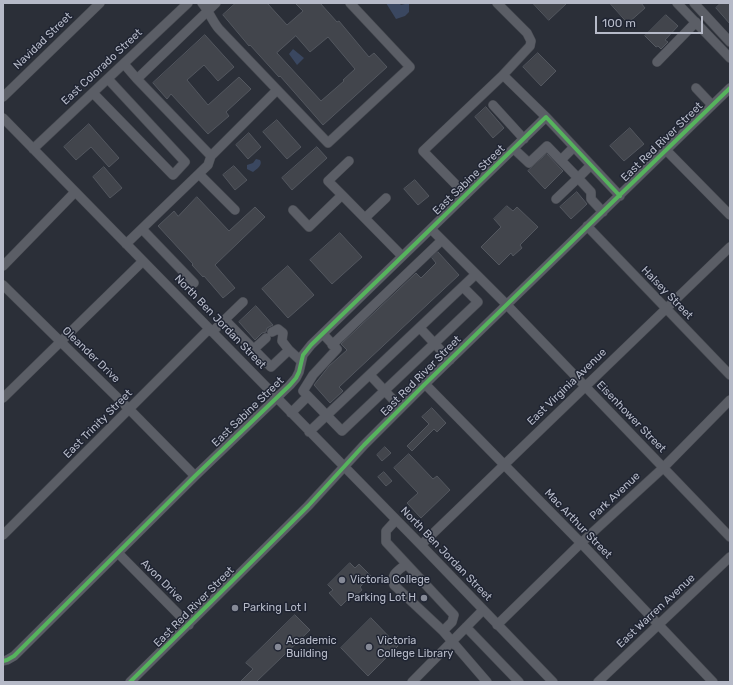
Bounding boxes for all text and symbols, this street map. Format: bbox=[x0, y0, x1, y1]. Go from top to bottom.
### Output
scale bar bbox=[597, 8, 705, 34]
street label: Navidad Street bbox=[11, 10, 75, 72]
text: 100 m bbox=[602, 16, 636, 30]
street label: East Colorado Street bbox=[59, 26, 145, 108]
street label: East Red River Street bbox=[618, 100, 706, 184]
street label: East Sabine Street bbox=[430, 142, 508, 218]
street label: Halsey Street bbox=[638, 264, 696, 322]
street label: North Ben Jordan Street bbox=[172, 272, 268, 372]
street label: Oleander Drive bbox=[59, 324, 123, 386]
street label: East Red River Street bbox=[378, 333, 464, 419]
street label: East Virginia Avenue bbox=[525, 346, 609, 428]
street label: East Sabine Street bbox=[209, 374, 287, 450]
street label: Eisenhower Street bbox=[594, 379, 668, 455]
street label: East Trinity Street bbox=[61, 387, 135, 461]
street label: Park Avenue bbox=[587, 469, 643, 523]
street label: Mac Arthur Street bbox=[541, 487, 615, 561]
street label: North Ben Jordan Street bbox=[398, 504, 494, 604]
street label: Avon Drive bbox=[138, 557, 186, 605]
street label: East Red River Street bbox=[151, 564, 237, 650]
street label: East Warren Avenue bbox=[614, 571, 698, 651]
place label: Victoria College bbox=[350, 573, 430, 587]
marker: Victoria College bbox=[337, 575, 347, 585]
place label: Parking Lot H bbox=[347, 591, 416, 605]
marker: Parking Lot H bbox=[419, 593, 429, 603]
place label: Parking Lot I bbox=[243, 601, 307, 615]
marker: Parking Lot I bbox=[230, 603, 240, 613]
place label: Academic Building bbox=[286, 634, 337, 660]
place label: Victoria College Library bbox=[377, 634, 453, 660]
marker: Academic Building bbox=[273, 642, 283, 652]
marker: Victoria College Library bbox=[364, 642, 374, 652]

